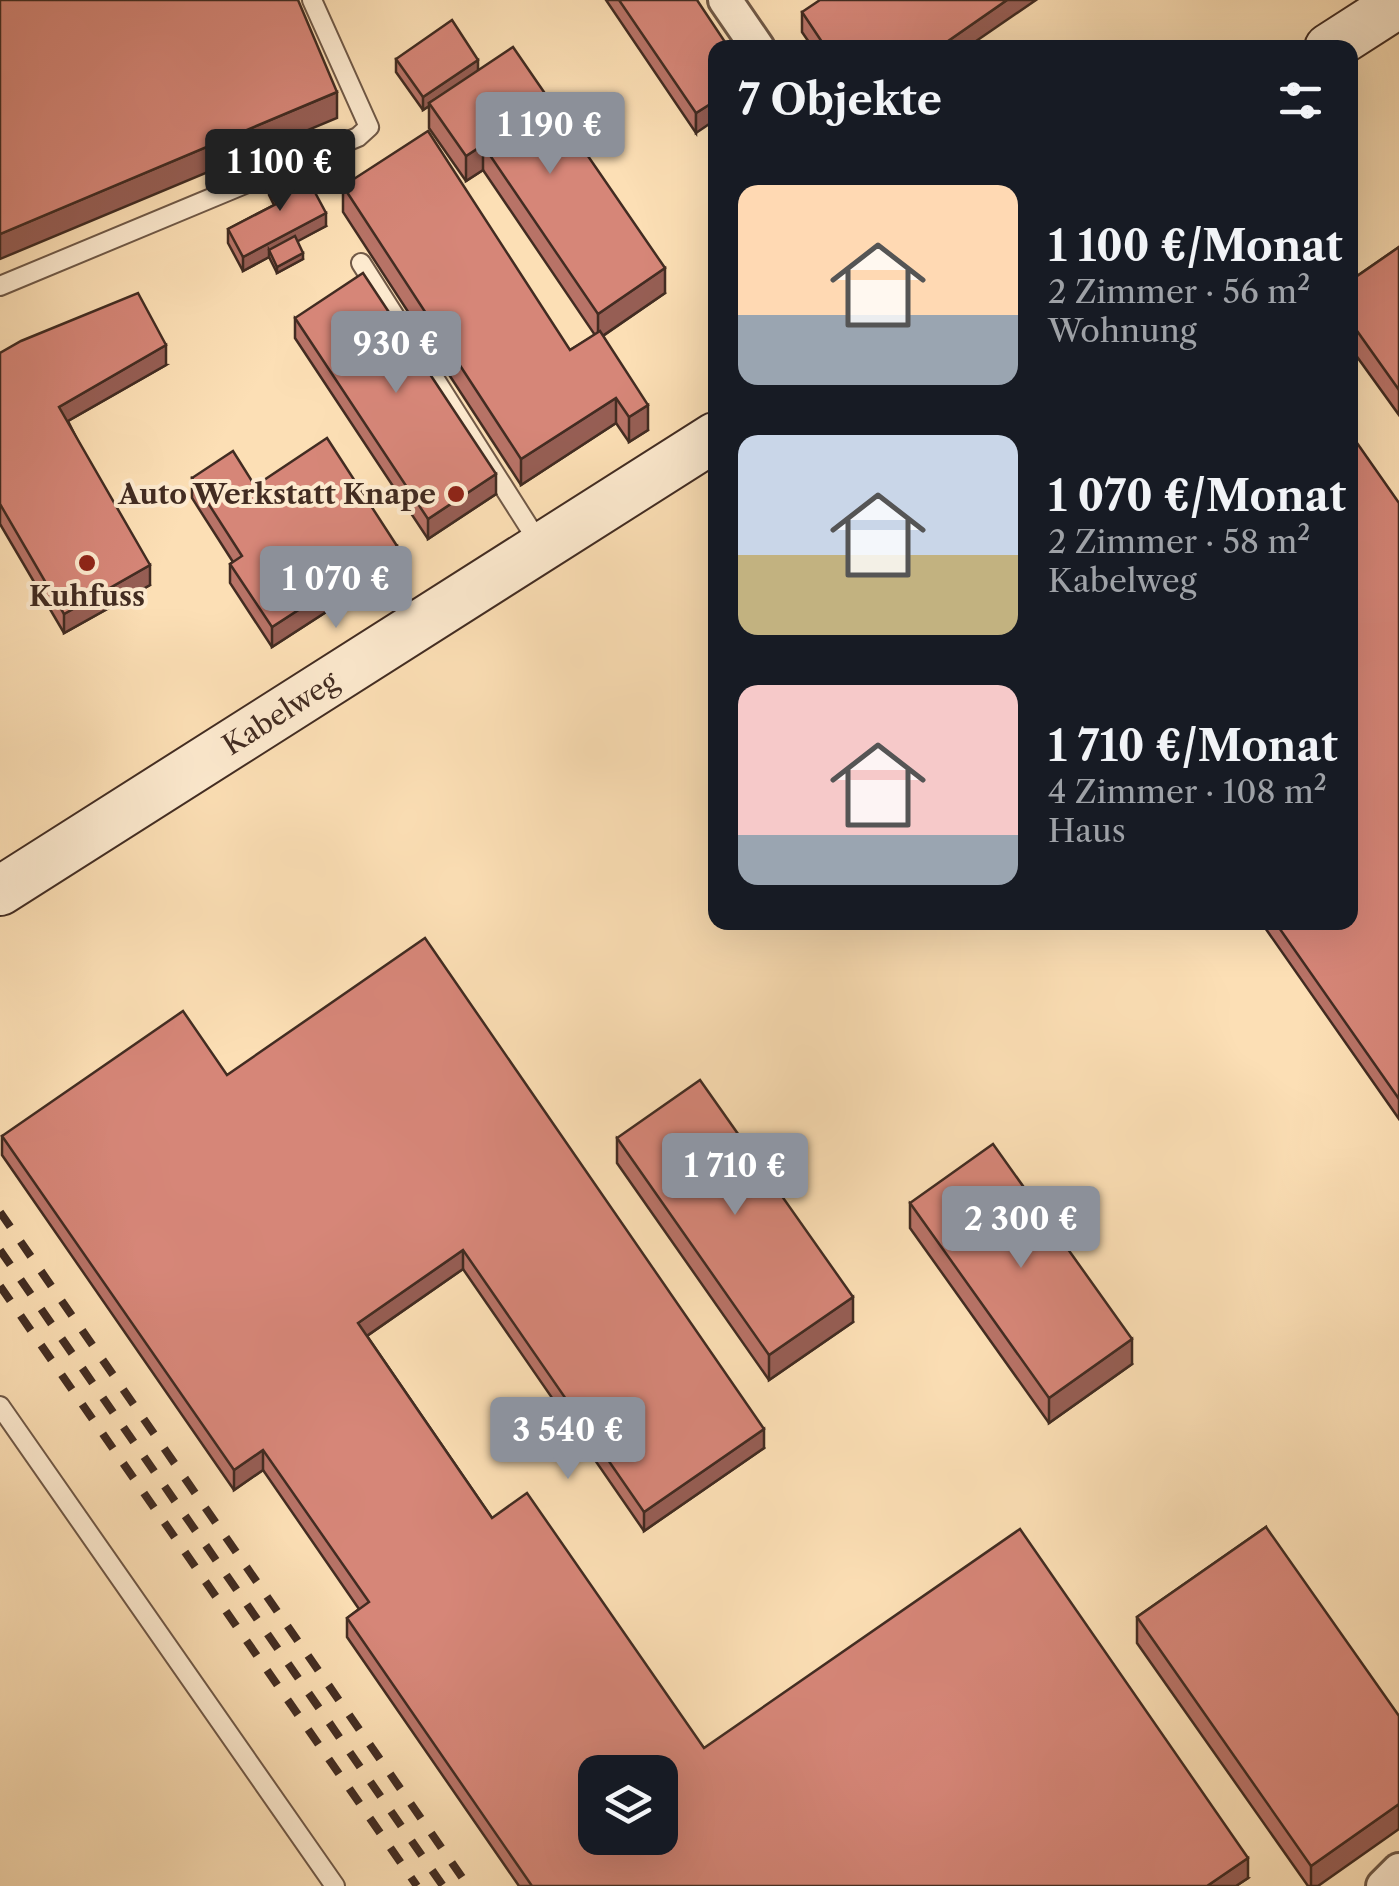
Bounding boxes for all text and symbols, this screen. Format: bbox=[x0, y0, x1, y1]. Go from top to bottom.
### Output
icon: filters bbox=[1273, 73, 1328, 128]
text: 7 Objekte bbox=[738, 74, 942, 126]
pin: 1 190 € bbox=[458, 92, 642, 177]
text: 1 190 € bbox=[498, 105, 602, 144]
pin: 1 100 € bbox=[188, 129, 372, 214]
text: 1 100 € bbox=[227, 142, 333, 181]
text: 1 100 €/Monat bbox=[1048, 220, 1343, 272]
icon: home bbox=[818, 225, 938, 345]
text: 2 Zimmer · 56 m² bbox=[1048, 272, 1310, 311]
pin: 930 € bbox=[326, 311, 466, 396]
text: Wohnung bbox=[1048, 311, 1197, 350]
text: 930 € bbox=[353, 324, 439, 363]
text: 1 070 €/Monat bbox=[1048, 470, 1346, 522]
icon: home bbox=[818, 475, 938, 595]
place label: Auto Werkstatt Knape bbox=[117, 477, 436, 511]
marker: Auto Werkstatt Knape bbox=[445, 483, 467, 505]
text: 2 Zimmer · 58 m² bbox=[1048, 522, 1310, 561]
pin: 1 070 € bbox=[244, 546, 428, 631]
marker: Kuhfuss bbox=[76, 552, 98, 574]
text: 1 070 € bbox=[282, 559, 390, 598]
text: Kabelweg bbox=[1048, 561, 1197, 600]
place label: Kuhfuss bbox=[29, 579, 145, 613]
street label: Kabelweg bbox=[216, 664, 344, 762]
text: 1 710 €/Monat bbox=[1048, 720, 1338, 772]
icon: home bbox=[818, 725, 938, 845]
text: 4 Zimmer · 108 m² bbox=[1048, 772, 1327, 811]
text: Haus bbox=[1048, 811, 1126, 850]
pin: 1 710 € bbox=[643, 1133, 827, 1218]
text: 1 710 € bbox=[684, 1146, 786, 1185]
pin: 2 300 € bbox=[929, 1186, 1113, 1271]
text: 2 300 € bbox=[964, 1199, 1078, 1238]
pin: 3 540 € bbox=[476, 1397, 660, 1482]
text: 3 540 € bbox=[512, 1410, 624, 1449]
map controls bbox=[578, 1755, 678, 1855]
button: layers bbox=[578, 1755, 678, 1855]

